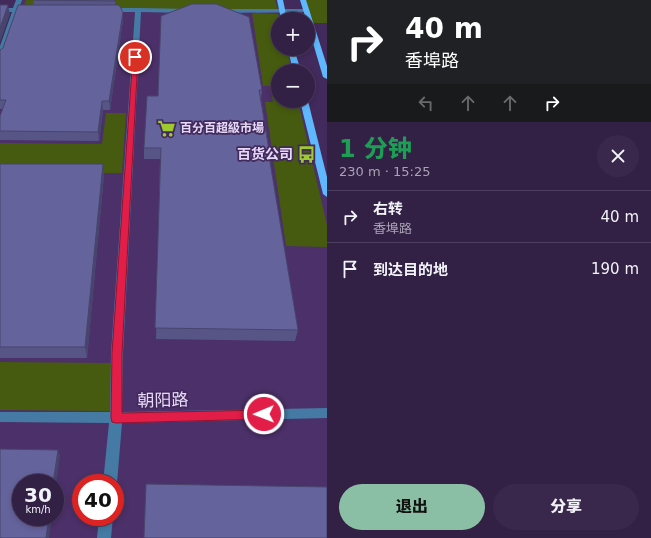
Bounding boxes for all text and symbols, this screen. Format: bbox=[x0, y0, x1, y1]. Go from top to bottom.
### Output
map controls bbox=[271, 12, 315, 108]
button: + bbox=[271, 12, 315, 56]
text: 40 m bbox=[405, 12, 483, 45]
icon: right bbox=[339, 16, 391, 68]
pin bbox=[118, 40, 152, 74]
icon: arrive bbox=[124, 46, 146, 68]
text: 香埠路 bbox=[405, 50, 459, 71]
button: − bbox=[271, 64, 315, 108]
icon: left bbox=[415, 92, 437, 114]
icon: ahead bbox=[457, 92, 479, 114]
icon: ahead bbox=[499, 92, 521, 114]
icon: right bbox=[541, 92, 563, 114]
supermarket icon: 百分百超級市場 bbox=[157, 118, 177, 138]
place label: 百分百超級市場 bbox=[180, 121, 264, 135]
text: 1 分钟 bbox=[339, 135, 412, 163]
button: close bbox=[597, 135, 639, 177]
bus stop icon: 百货公司 bbox=[296, 144, 316, 164]
place label: 百货公司 bbox=[237, 146, 293, 162]
text: 230 m · 15:25 bbox=[339, 164, 430, 179]
text: 右转 bbox=[373, 200, 403, 218]
icon: right bbox=[339, 206, 361, 228]
text: 40 m bbox=[601, 208, 639, 226]
text: 香埠路 bbox=[373, 221, 412, 236]
icon: arrive bbox=[339, 258, 361, 280]
text: 190 m bbox=[591, 260, 639, 278]
text: 到达目的地 bbox=[373, 261, 448, 279]
street label: 朝阳路 bbox=[137, 390, 189, 410]
position arrow bbox=[243, 393, 285, 435]
speed limit sign: 40 bbox=[72, 474, 124, 526]
text: 30 bbox=[24, 483, 52, 507]
button: 退出 bbox=[339, 484, 485, 530]
button: 分享 bbox=[493, 484, 639, 530]
text: km/h bbox=[25, 504, 51, 515]

